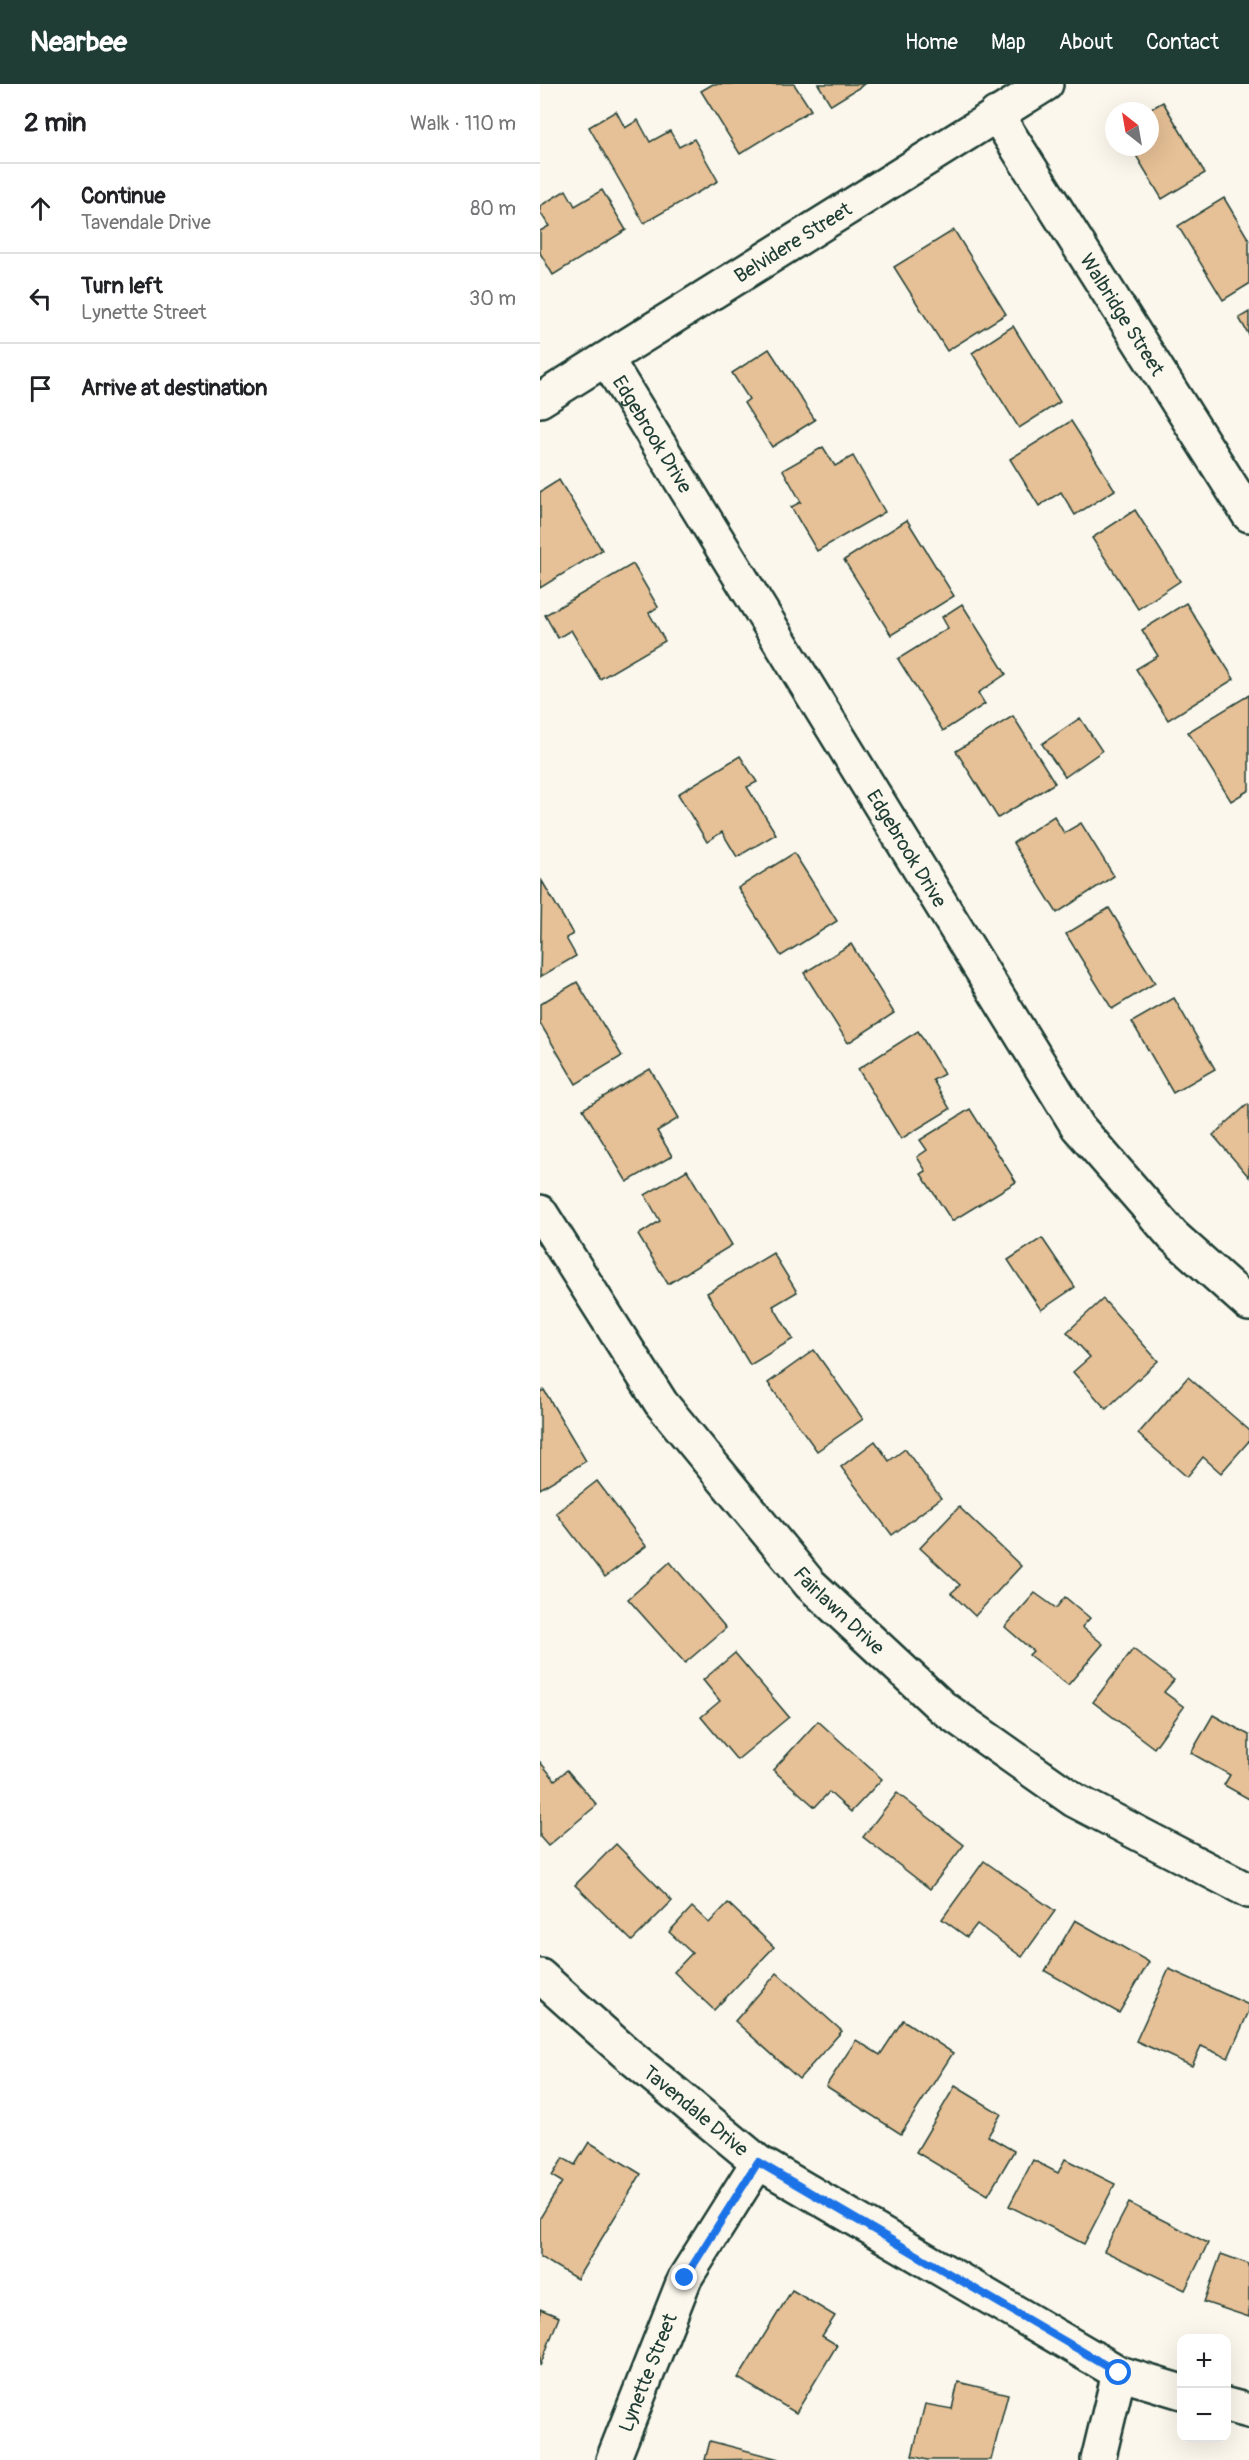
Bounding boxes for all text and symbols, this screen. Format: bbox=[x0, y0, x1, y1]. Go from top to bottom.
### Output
text: Nearbee bbox=[30, 25, 127, 60]
text: Home bbox=[905, 29, 958, 56]
text: Map bbox=[991, 29, 1026, 56]
text: About bbox=[1059, 29, 1113, 56]
text: Contact bbox=[1146, 29, 1219, 56]
north arrow bbox=[1105, 102, 1159, 156]
text: 2 min bbox=[24, 107, 86, 139]
text: Walk · 110 m bbox=[410, 111, 516, 136]
text: Continue bbox=[81, 182, 165, 210]
icon: ahead bbox=[24, 192, 57, 225]
text: 80 m bbox=[470, 196, 516, 221]
street label: Belvidere Street bbox=[729, 196, 857, 288]
text: Tavendale Drive bbox=[81, 210, 211, 235]
street label: Walbridge Street bbox=[1075, 249, 1171, 381]
text: Turn left bbox=[81, 272, 163, 300]
icon: left bbox=[24, 282, 57, 315]
text: 30 m bbox=[469, 286, 516, 311]
text: Lynette Street bbox=[81, 300, 207, 325]
street label: Edgebrook Drive bbox=[607, 371, 698, 498]
icon: arrive bbox=[24, 372, 57, 405]
text: Arrive at destination bbox=[81, 374, 267, 402]
street label: Edgebrook Drive bbox=[861, 785, 952, 912]
street label: Fairlawn Drive bbox=[788, 1561, 890, 1660]
street label: Tavendale Drive bbox=[638, 2060, 754, 2162]
route end bbox=[671, 2264, 697, 2290]
street label: Lynette Street bbox=[613, 2309, 683, 2436]
map controls bbox=[1177, 2334, 1231, 2442]
button: + bbox=[1177, 2334, 1231, 2388]
route start bbox=[1105, 2359, 1131, 2385]
button: − bbox=[1177, 2388, 1231, 2442]

